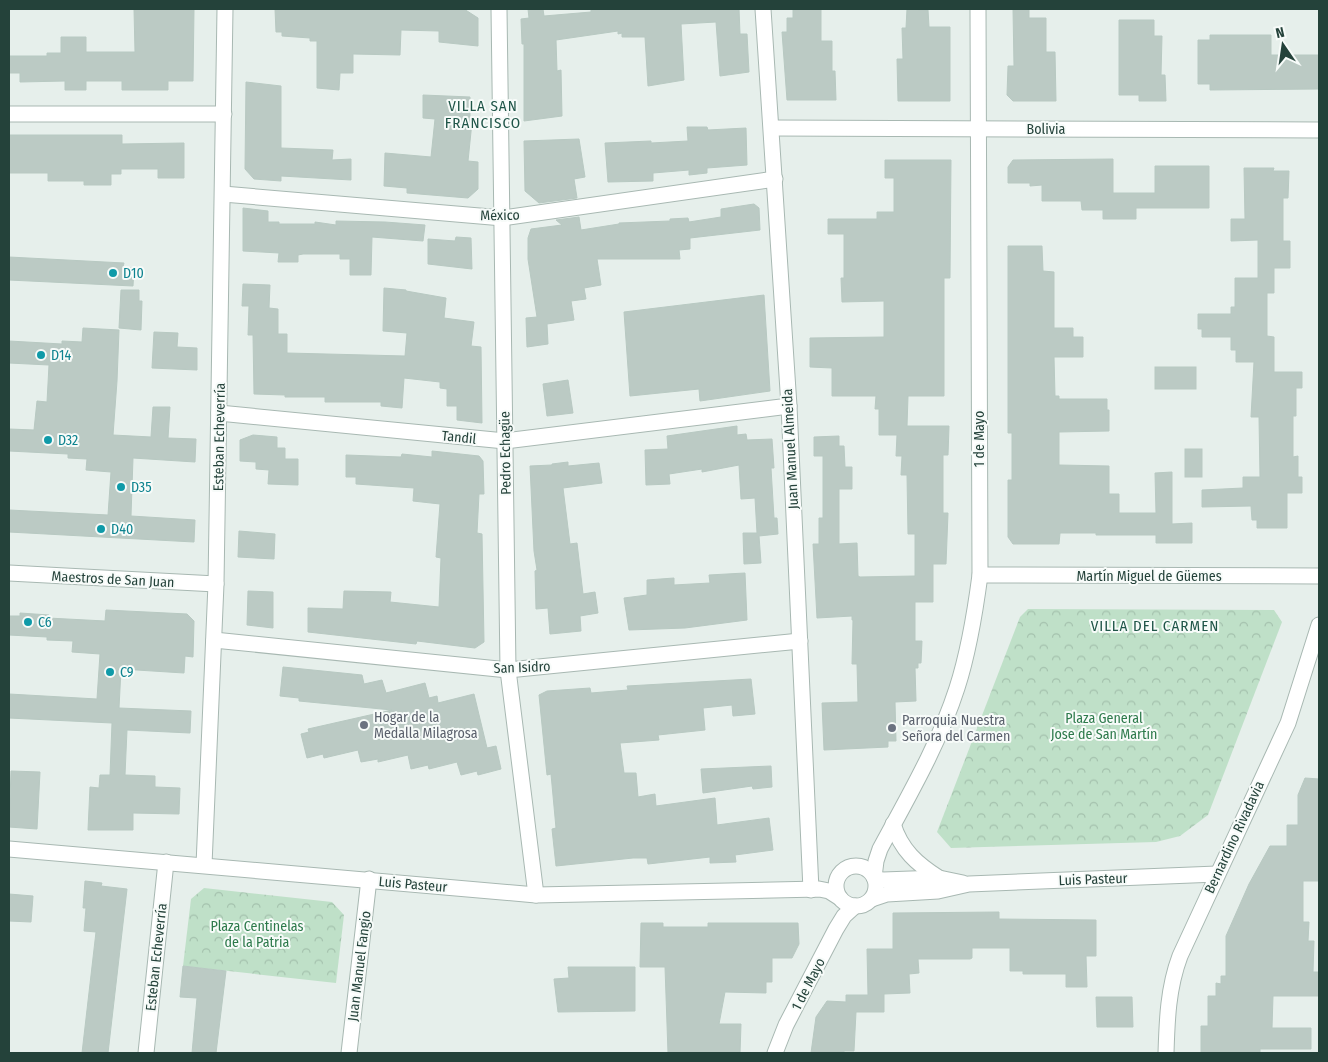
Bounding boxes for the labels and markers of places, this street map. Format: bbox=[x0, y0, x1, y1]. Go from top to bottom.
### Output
place label: D10 bbox=[123, 265, 144, 282]
marker: D10 bbox=[107, 267, 119, 279]
place label: D14 bbox=[51, 347, 71, 364]
marker: D14 bbox=[35, 349, 47, 361]
place label: D32 bbox=[58, 432, 78, 449]
marker: D32 bbox=[42, 434, 54, 446]
place label: D35 bbox=[131, 479, 152, 496]
marker: D35 bbox=[115, 481, 127, 493]
place label: D40 bbox=[111, 521, 133, 538]
marker: D40 bbox=[95, 523, 107, 535]
place label: C6 bbox=[38, 614, 52, 631]
marker: C6 bbox=[22, 616, 34, 628]
place label: C9 bbox=[120, 664, 134, 681]
marker: C9 bbox=[104, 666, 116, 678]
place label: Hogar de la Medalla Milagrosa bbox=[374, 709, 478, 742]
place label: Parroquia Nuestra Señora del Carmen bbox=[902, 712, 1010, 745]
marker: Hogar de la Medalla Milagrosa bbox=[358, 719, 370, 731]
marker: Parroquia Nuestra Señora del Carmen bbox=[886, 722, 898, 734]

